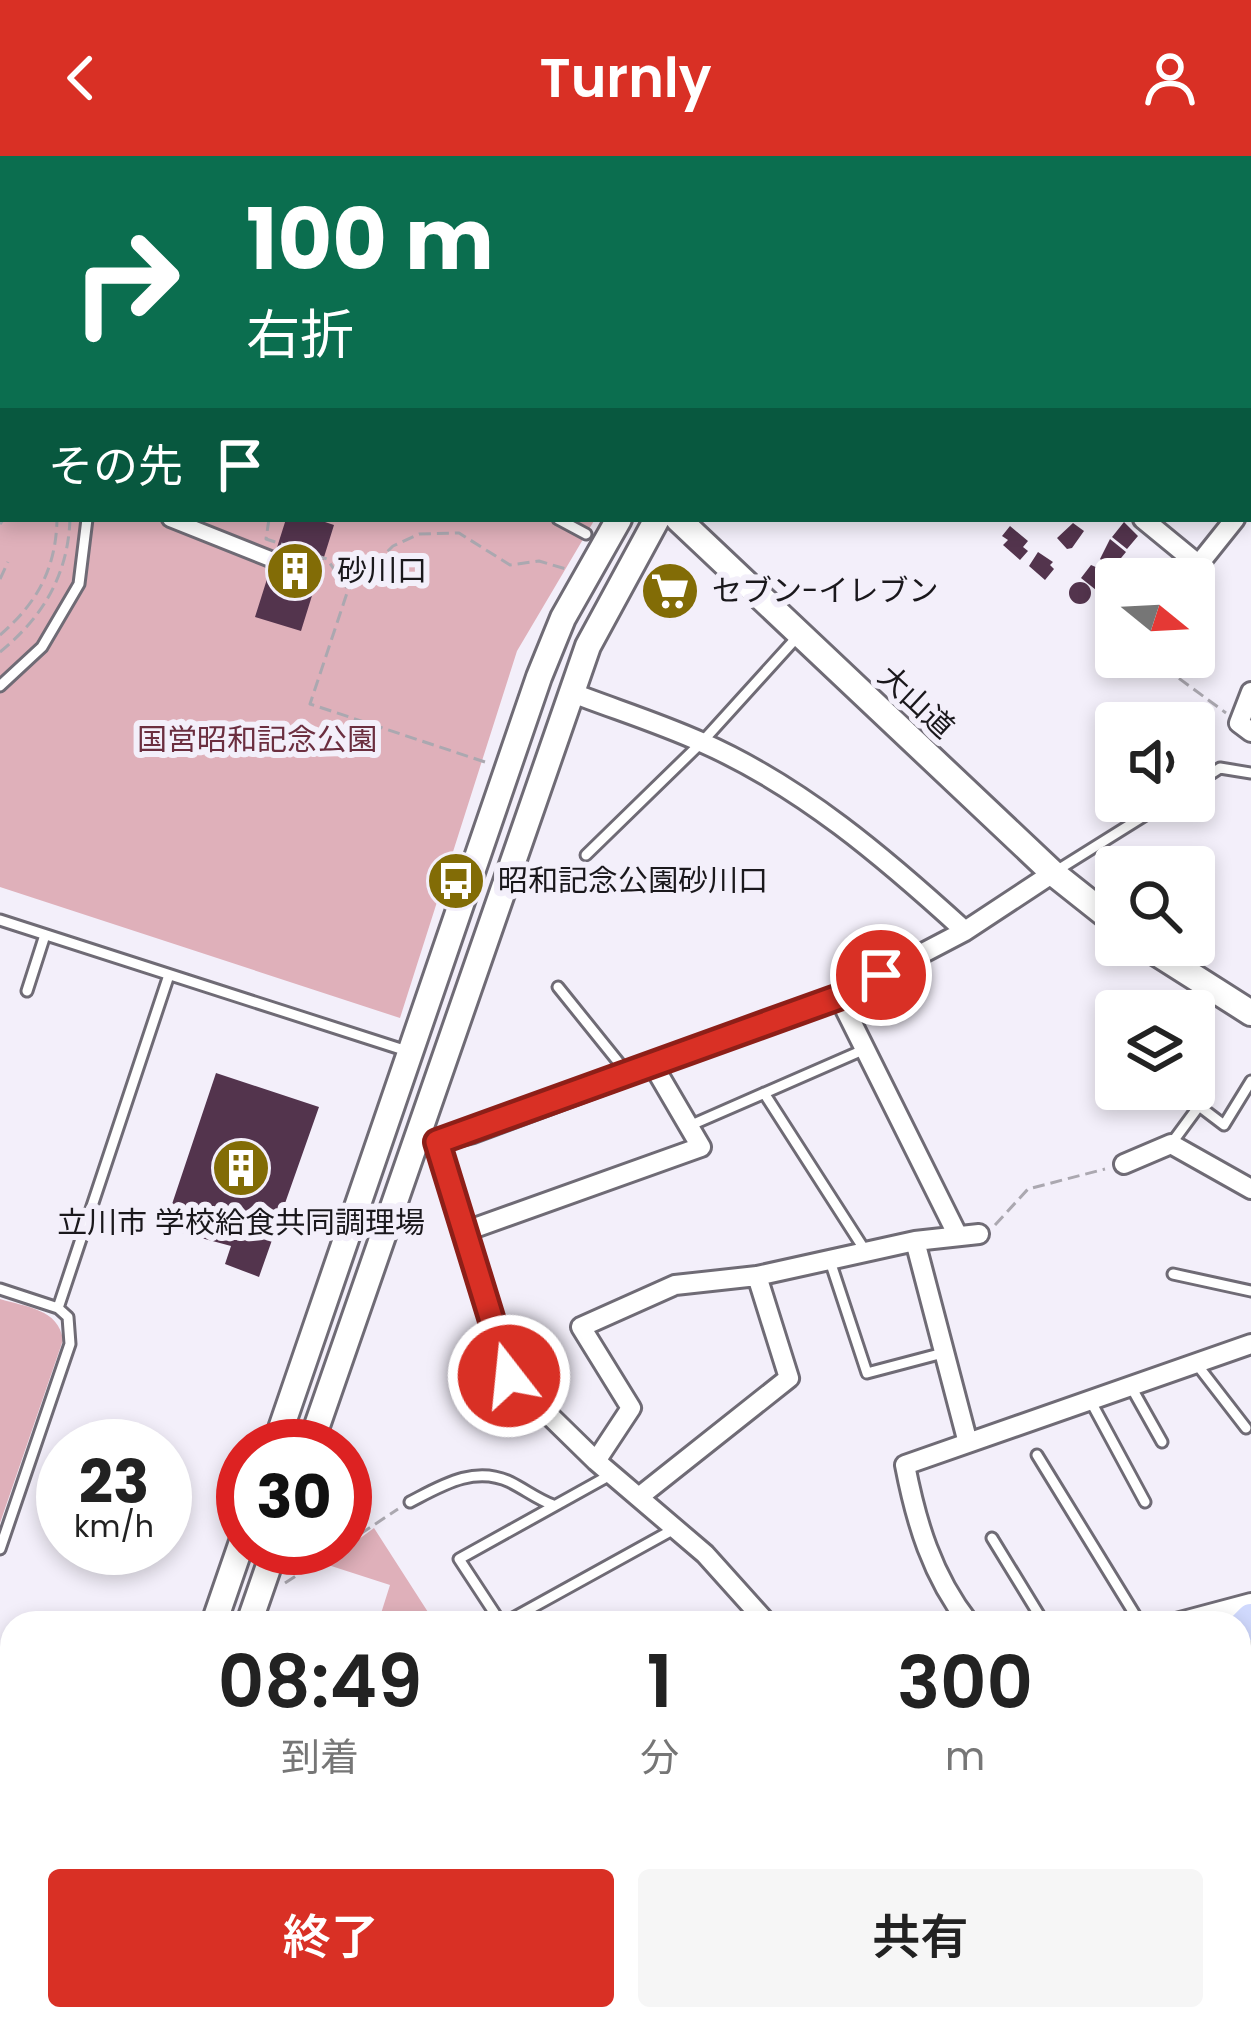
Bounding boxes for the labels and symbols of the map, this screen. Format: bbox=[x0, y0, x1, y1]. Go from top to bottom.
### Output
building icon: 砂川口 bbox=[264, 540, 326, 602]
place label: 砂川口 bbox=[337, 549, 427, 592]
north arrow bbox=[1095, 558, 1215, 678]
supermarket icon: セブン-イレブン bbox=[639, 560, 701, 622]
place label: セブン-イレブン bbox=[712, 569, 939, 612]
street label: 大山道 bbox=[869, 655, 964, 748]
park label: 国営昭和記念公園 bbox=[137, 718, 377, 761]
bus stop icon: 昭和記念公園砂川口 bbox=[425, 850, 487, 912]
place label: 昭和記念公園砂川口 bbox=[498, 859, 768, 902]
pin bbox=[830, 924, 932, 1026]
building icon: 立川市 学校給食共同調理場 bbox=[210, 1137, 272, 1199]
place label: 立川市 学校給食共同調理場 bbox=[57, 1201, 425, 1244]
position arrow bbox=[446, 1313, 572, 1439]
speed limit sign: 30 bbox=[216, 1419, 372, 1575]

